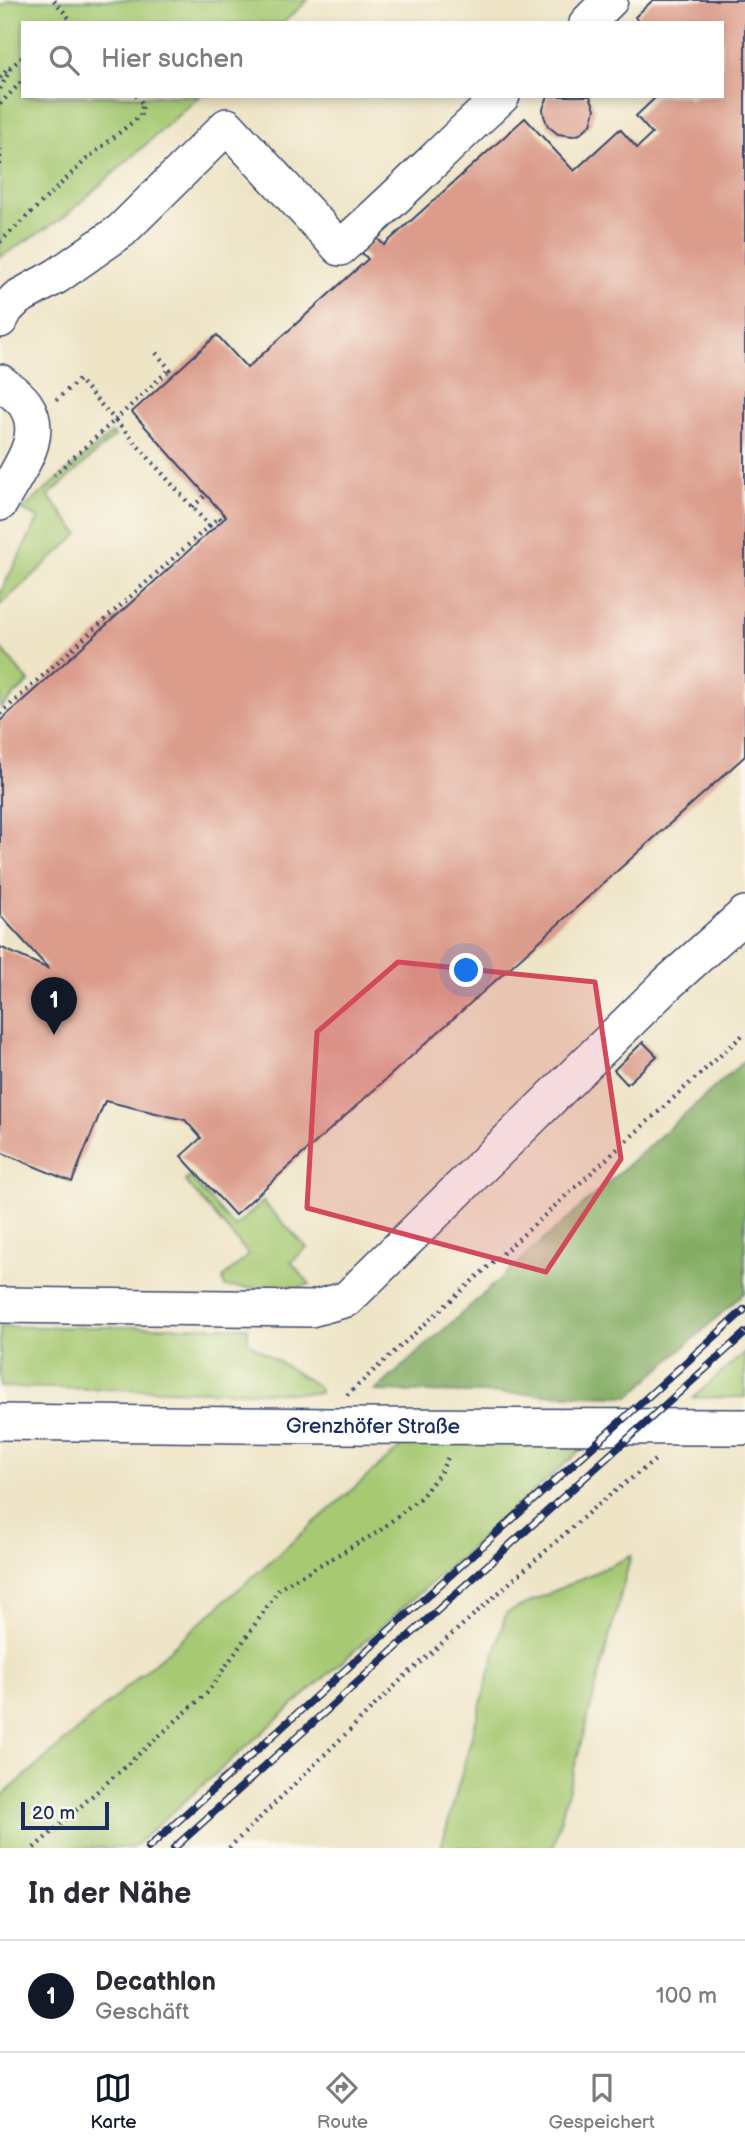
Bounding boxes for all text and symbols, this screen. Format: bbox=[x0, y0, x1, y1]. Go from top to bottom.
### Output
search box bbox=[21, 21, 724, 98]
icon: search bbox=[45, 41, 83, 79]
text: Hier suchen bbox=[101, 44, 244, 75]
your location bbox=[449, 953, 483, 987]
pin: 1 bbox=[31, 977, 77, 1035]
street label: Grenzhöfer Straße bbox=[286, 1413, 460, 1439]
scale bar bbox=[21, 1799, 108, 1831]
text: 20 m bbox=[32, 1802, 75, 1825]
text: In der Nähe bbox=[28, 1876, 191, 1912]
text: Decathlon bbox=[95, 1967, 216, 1998]
text: 1 bbox=[46, 1982, 56, 2010]
text: 100 m bbox=[656, 1982, 717, 2010]
text: Geschäft bbox=[95, 1998, 189, 2026]
tab: Karte bbox=[90, 2069, 137, 2134]
tab: Route bbox=[317, 2069, 368, 2134]
tab: Gespeichert bbox=[548, 2069, 655, 2134]

